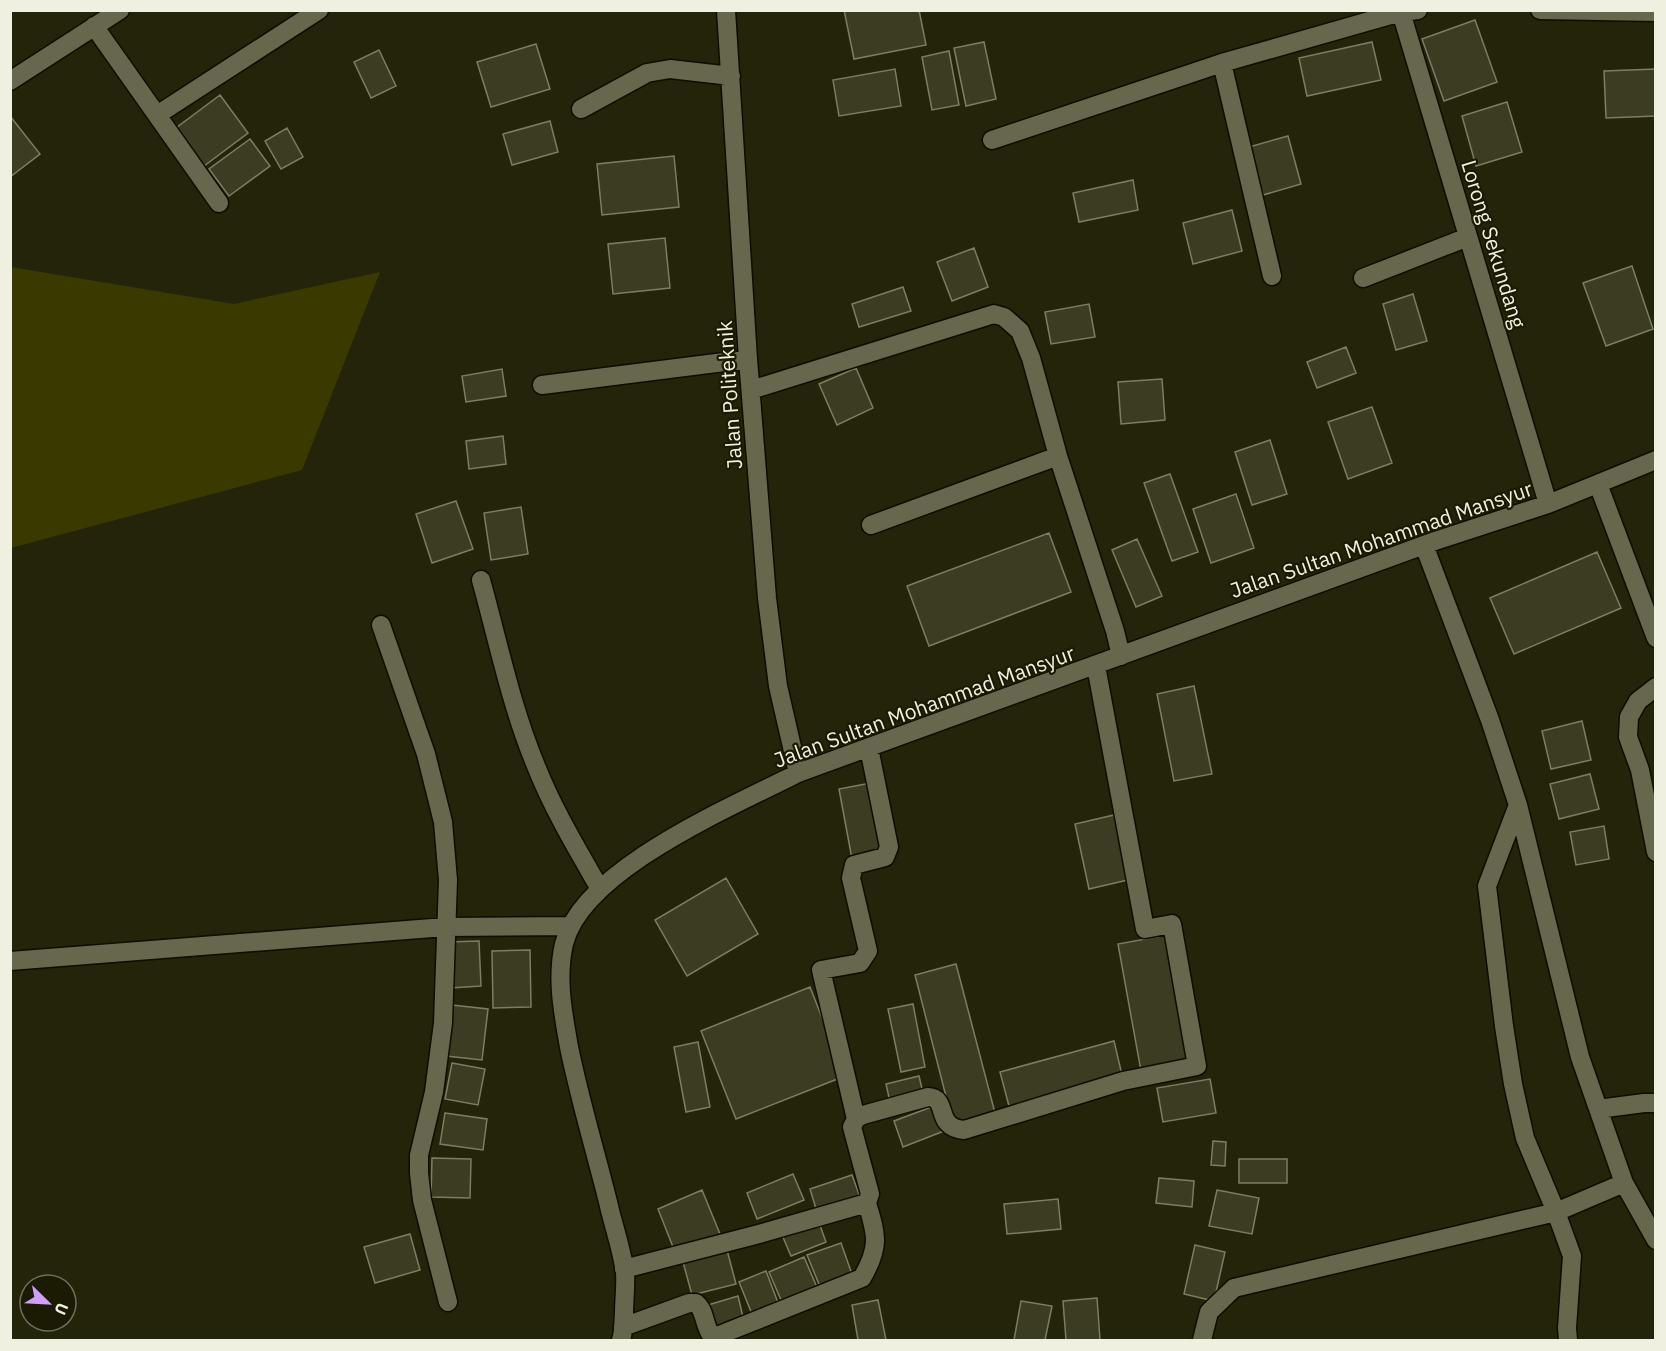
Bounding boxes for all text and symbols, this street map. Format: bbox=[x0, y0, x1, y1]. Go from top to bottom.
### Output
street label: Lorong Sekundang bbox=[1455, 157, 1533, 331]
street label: Jalan Politeknik bbox=[710, 320, 748, 470]
street label: Jalan Sultan Mohammad Mansyur bbox=[1226, 474, 1536, 604]
street label: Jalan Sultan Mohammad Mansyur bbox=[770, 638, 1078, 774]
north arrow bbox=[18, 1273, 78, 1333]
text: U bbox=[50, 1300, 73, 1318]

